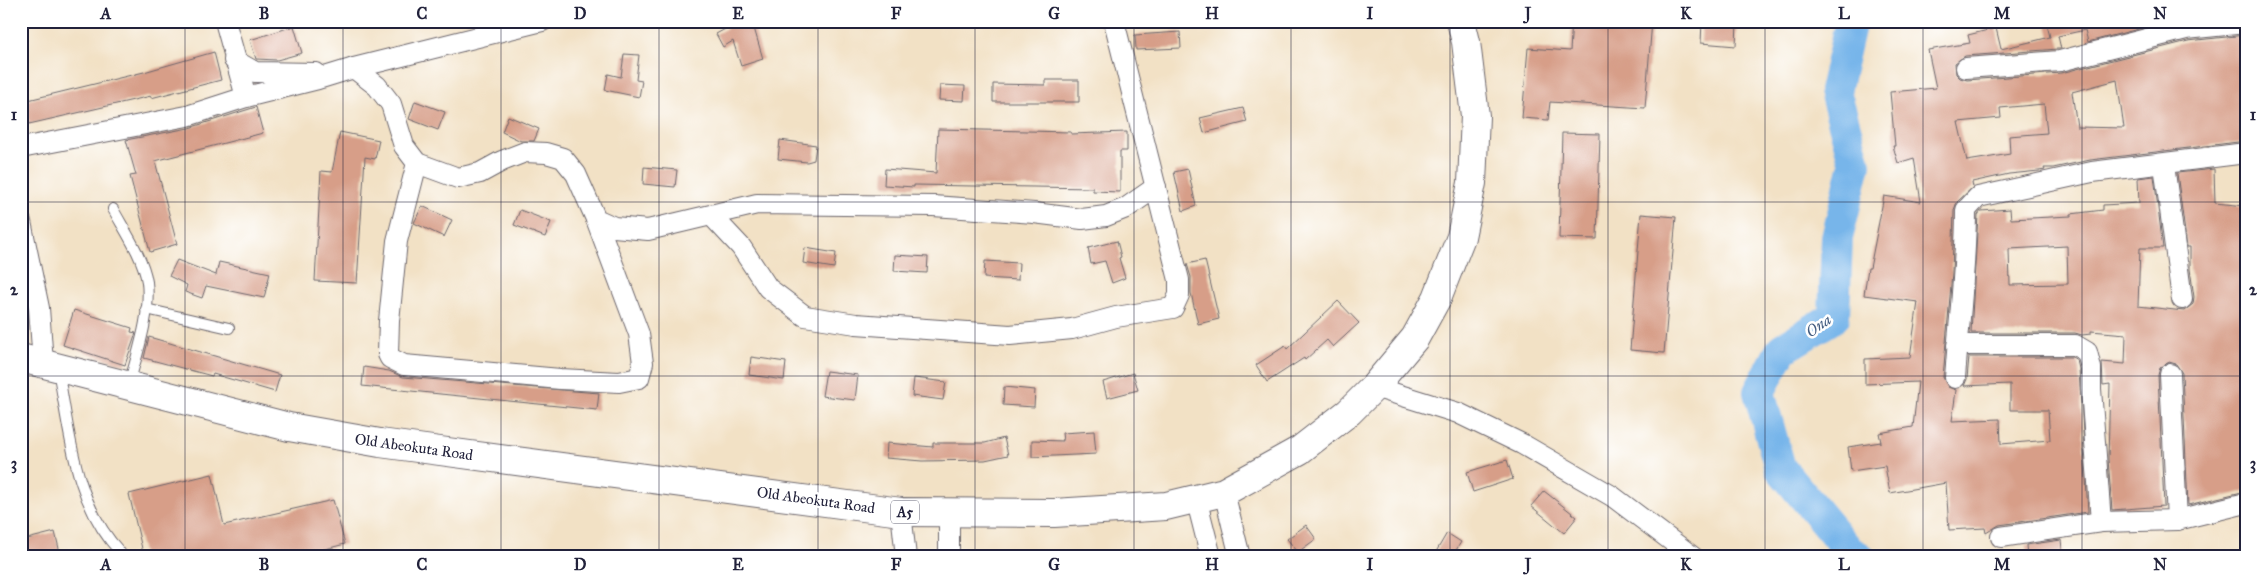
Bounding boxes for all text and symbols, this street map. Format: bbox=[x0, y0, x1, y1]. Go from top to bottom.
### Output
text: A bbox=[100, 4, 112, 23]
text: B bbox=[259, 4, 269, 23]
text: C bbox=[417, 4, 428, 23]
text: D bbox=[574, 4, 587, 23]
text: E bbox=[732, 4, 744, 23]
text: F bbox=[891, 4, 902, 23]
text: G bbox=[1048, 4, 1060, 23]
text: H bbox=[1205, 4, 1219, 23]
text: I bbox=[1367, 4, 1374, 23]
text: J bbox=[1523, 4, 1532, 24]
text: K bbox=[1680, 4, 1692, 23]
text: L bbox=[1838, 4, 1850, 23]
text: M bbox=[1994, 4, 2011, 23]
text: N bbox=[2153, 4, 2167, 23]
text: 1 bbox=[11, 105, 18, 124]
text: 1 bbox=[2250, 105, 2257, 124]
text: 2 bbox=[10, 280, 19, 299]
text: 2 bbox=[2249, 280, 2258, 299]
water label: Ona bbox=[1802, 310, 1835, 341]
street label: Old Abeokuta Road bbox=[354, 430, 475, 464]
text: 3 bbox=[11, 454, 17, 474]
text: 3 bbox=[2250, 454, 2256, 474]
street label: Old Abeokuta Road bbox=[756, 483, 877, 517]
road number: A5 bbox=[891, 501, 919, 524]
text: A bbox=[100, 555, 112, 574]
text: B bbox=[259, 555, 269, 574]
text: C bbox=[417, 555, 428, 574]
text: D bbox=[574, 555, 587, 574]
text: E bbox=[732, 555, 744, 574]
text: F bbox=[891, 555, 902, 574]
text: G bbox=[1048, 555, 1060, 574]
text: H bbox=[1205, 555, 1219, 574]
text: I bbox=[1367, 555, 1374, 574]
text: J bbox=[1523, 555, 1532, 575]
text: K bbox=[1680, 555, 1692, 574]
text: L bbox=[1838, 555, 1850, 574]
text: M bbox=[1994, 555, 2011, 574]
text: N bbox=[2153, 555, 2167, 574]

